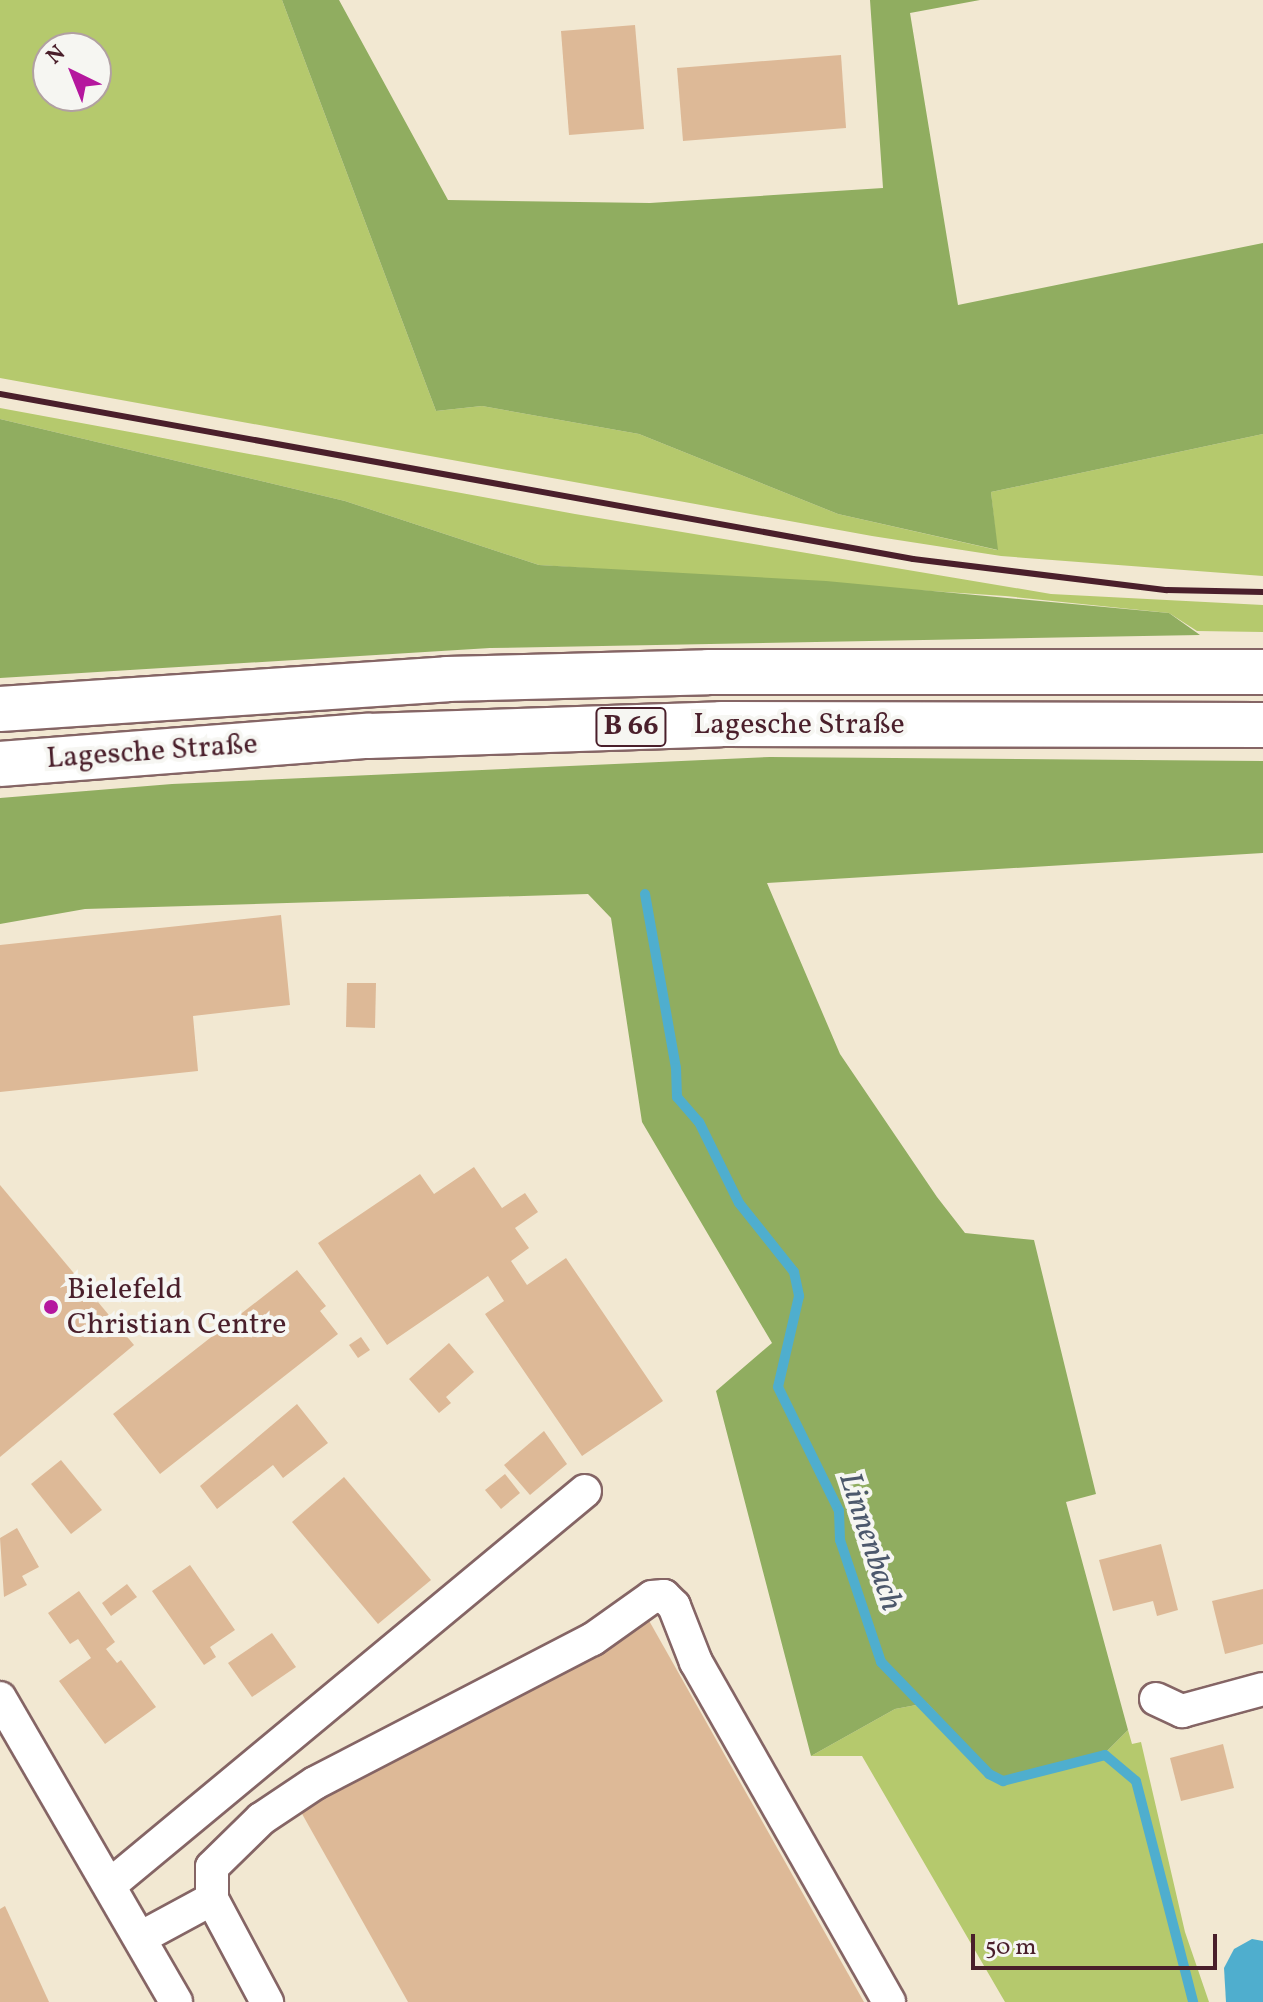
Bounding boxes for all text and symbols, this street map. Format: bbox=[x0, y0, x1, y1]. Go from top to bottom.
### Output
north arrow bbox=[32, 32, 112, 112]
text: N bbox=[40, 39, 73, 72]
road number: B 66 bbox=[595, 703, 667, 751]
street label: Lagesche Straße bbox=[693, 707, 905, 743]
street label: Lagesche Straße bbox=[45, 727, 259, 777]
place label: Bielefeld Christian Centre bbox=[67, 1272, 286, 1342]
marker: Bielefeld Christian Centre bbox=[42, 1298, 60, 1316]
water label: Linnenbach bbox=[829, 1468, 909, 1616]
scale bar bbox=[975, 1918, 1221, 1968]
text: 50 m bbox=[985, 1931, 1037, 1965]

